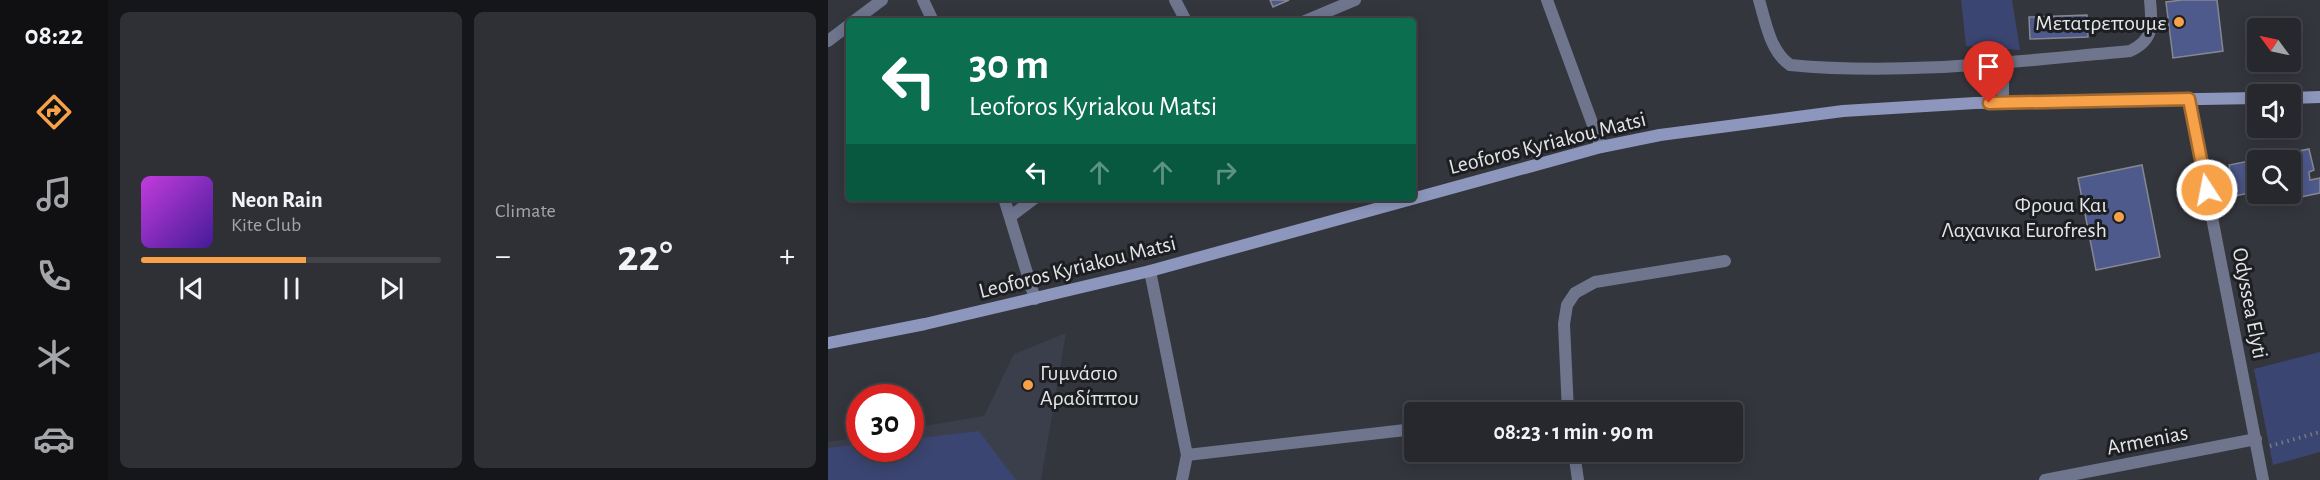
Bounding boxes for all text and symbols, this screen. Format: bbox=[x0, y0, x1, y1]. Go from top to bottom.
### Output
place label: Μετατρεπουμε bbox=[2035, 12, 2167, 34]
marker: Μετατρεπουμε bbox=[2172, 15, 2186, 29]
north arrow bbox=[2247, 18, 2301, 72]
map controls bbox=[2247, 18, 2301, 204]
text: 08:22 bbox=[25, 22, 84, 49]
pin bbox=[1963, 41, 2014, 103]
icon: left bbox=[870, 42, 948, 120]
text: 30 m bbox=[969, 44, 1049, 86]
icon: arrive bbox=[1972, 50, 2005, 83]
button: sound bbox=[2247, 84, 2301, 138]
icon: directions bbox=[33, 91, 75, 133]
text: Leoforos Kyriakou Matsi bbox=[969, 93, 1217, 120]
street label: Leoforos Kyriakou Matsi bbox=[1446, 108, 1648, 178]
button: search bbox=[2247, 150, 2301, 204]
icon: left bbox=[1020, 156, 1053, 189]
icon: ahead bbox=[1083, 156, 1116, 189]
icon: ahead bbox=[1146, 156, 1179, 189]
icon: right bbox=[1209, 156, 1242, 189]
position arrow bbox=[2175, 158, 2239, 222]
icon: music bbox=[33, 173, 75, 215]
text: Neon Rain bbox=[231, 189, 323, 211]
place label: Φρουα Και Λαχανικα Eurofresh bbox=[1942, 194, 2107, 241]
text: Climate bbox=[495, 201, 556, 221]
marker: Φρουα Και Λαχανικα Eurofresh bbox=[2112, 210, 2126, 224]
text: Kite Club bbox=[231, 215, 301, 235]
street label: Leoforos Kyriakou Matsi bbox=[976, 232, 1178, 302]
text: 22° bbox=[617, 234, 673, 279]
text: − bbox=[495, 240, 511, 273]
text: + bbox=[779, 240, 795, 273]
street label: Odyssea Elyti bbox=[2228, 246, 2272, 361]
icon: phone bbox=[33, 255, 75, 297]
icon: previous bbox=[175, 272, 208, 305]
icon: pause bbox=[275, 272, 308, 305]
icon: next bbox=[375, 272, 408, 305]
icon: climate bbox=[33, 336, 75, 378]
place label: Γυμνάσιο Αραδίππου bbox=[1040, 362, 1139, 409]
marker: Γυμνάσιο Αραδίππου bbox=[1021, 378, 1035, 392]
speed limit sign: 30 bbox=[846, 384, 924, 462]
icon: car bbox=[33, 418, 75, 460]
text: 08:23 · 1 min · 90 m bbox=[1493, 421, 1654, 443]
street label: Armenias bbox=[2105, 421, 2190, 459]

